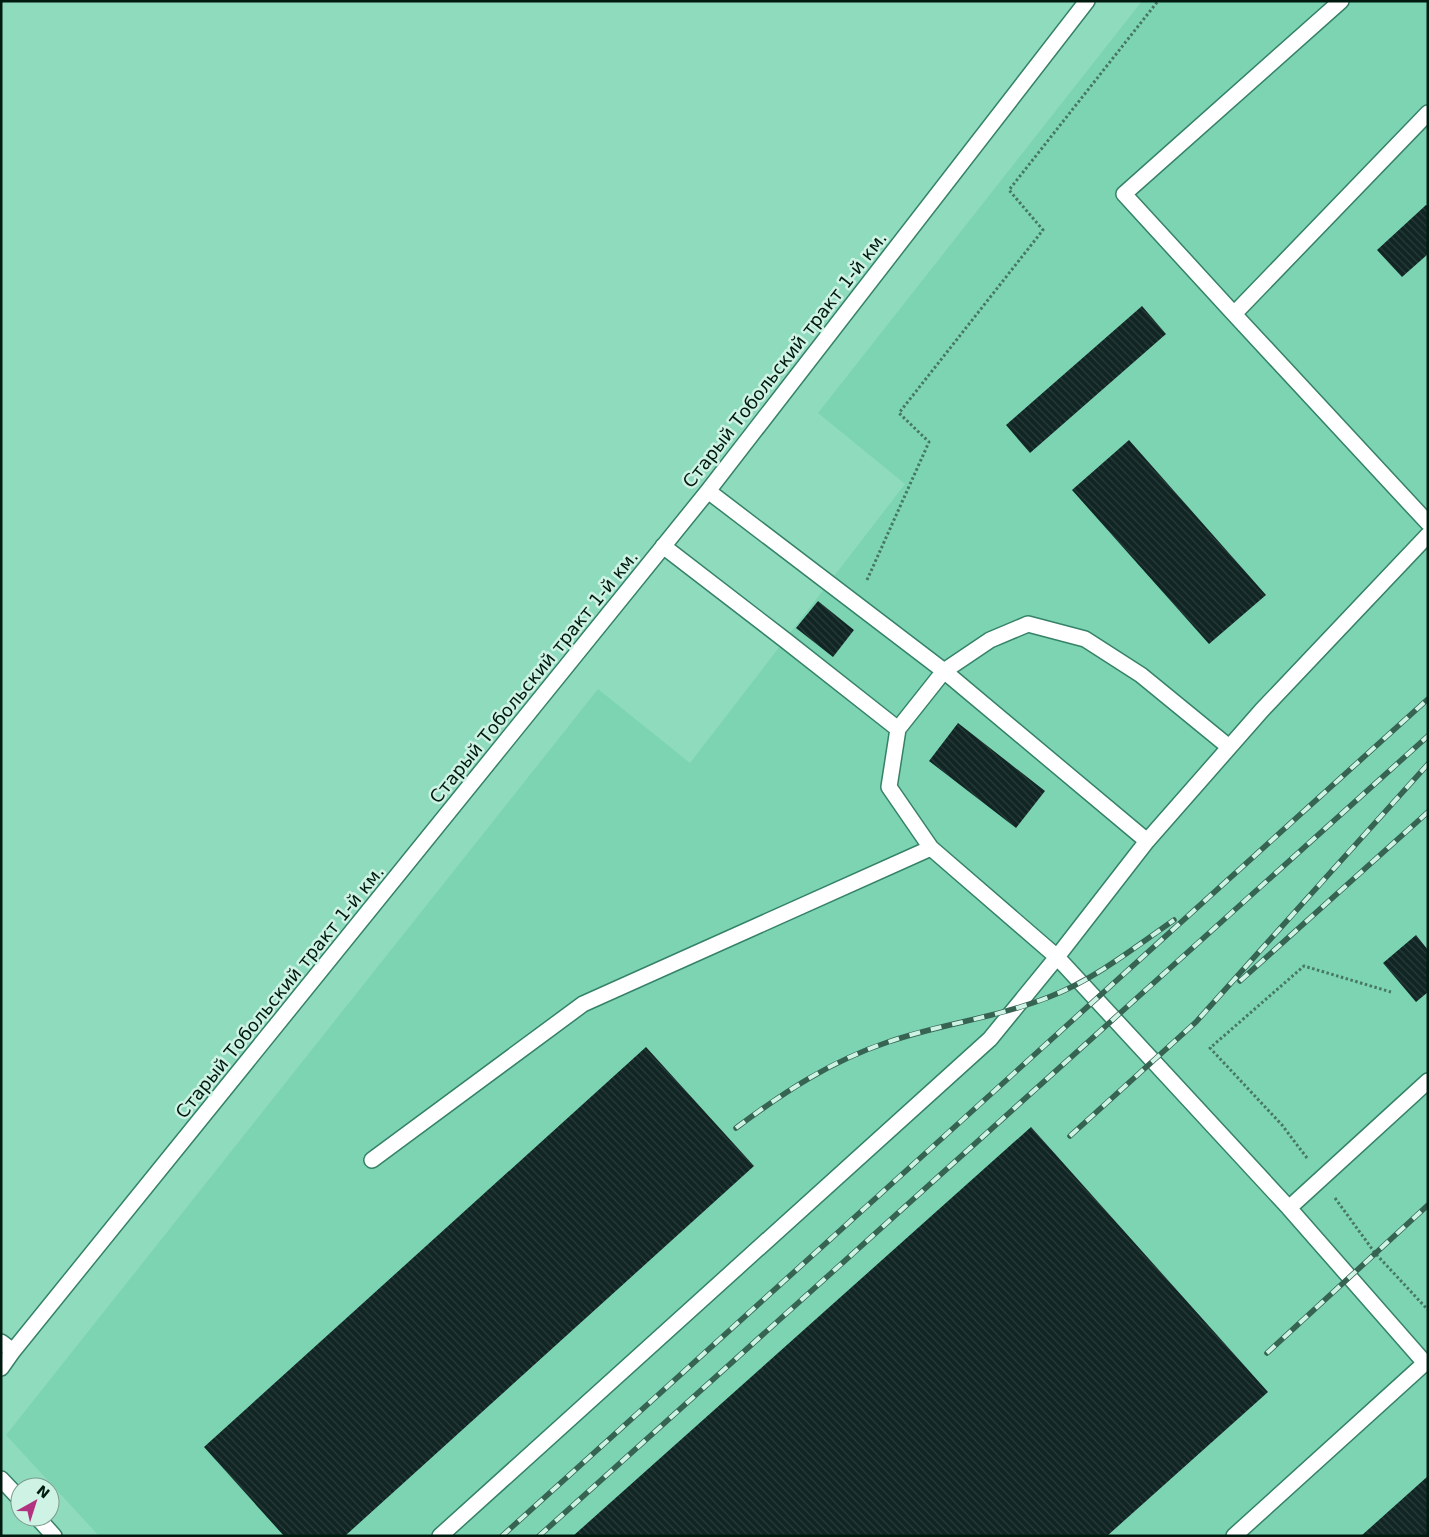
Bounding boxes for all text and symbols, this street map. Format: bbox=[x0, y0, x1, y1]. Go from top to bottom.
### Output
street label: Старый Тобольский тракт 1-й км. bbox=[678, 228, 891, 492]
street label: Старый Тобольский тракт 1-й км. bbox=[425, 546, 642, 807]
street label: Старый Тобольский тракт 1-й км. bbox=[171, 861, 388, 1122]
north arrow bbox=[10, 1477, 60, 1527]
text: N bbox=[34, 1482, 53, 1502]

